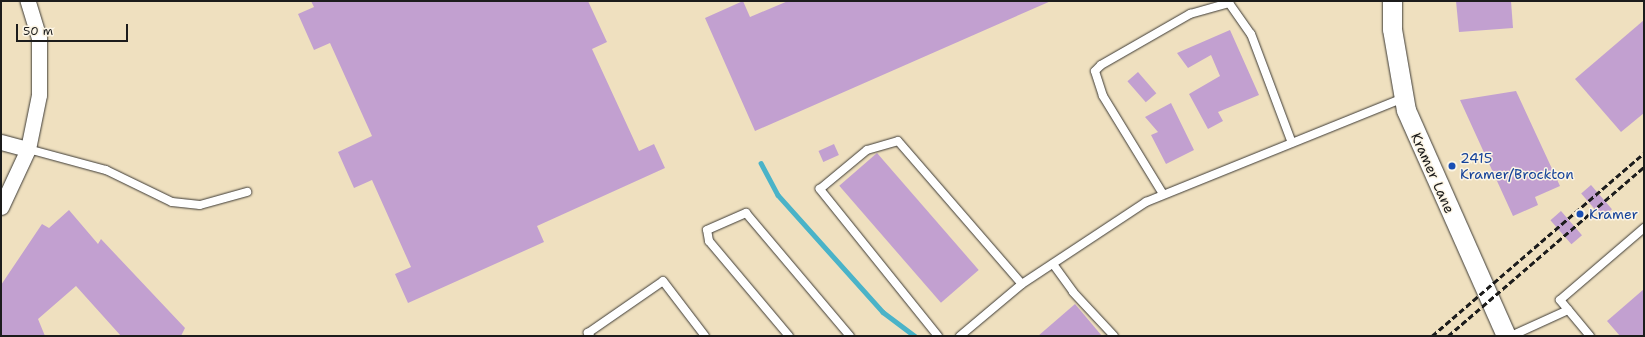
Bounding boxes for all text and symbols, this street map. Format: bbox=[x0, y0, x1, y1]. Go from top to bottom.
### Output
scale bar bbox=[18, 16, 130, 42]
text: 50 m bbox=[23, 23, 53, 39]
street label: Kramer Lane bbox=[1408, 130, 1458, 216]
place label: 2415 Kramer/Brockton bbox=[1460, 150, 1574, 182]
marker: 2415 Kramer/Brockton bbox=[1447, 161, 1457, 171]
place label: Kramer bbox=[1589, 206, 1638, 222]
marker: Kramer bbox=[1574, 208, 1586, 220]

